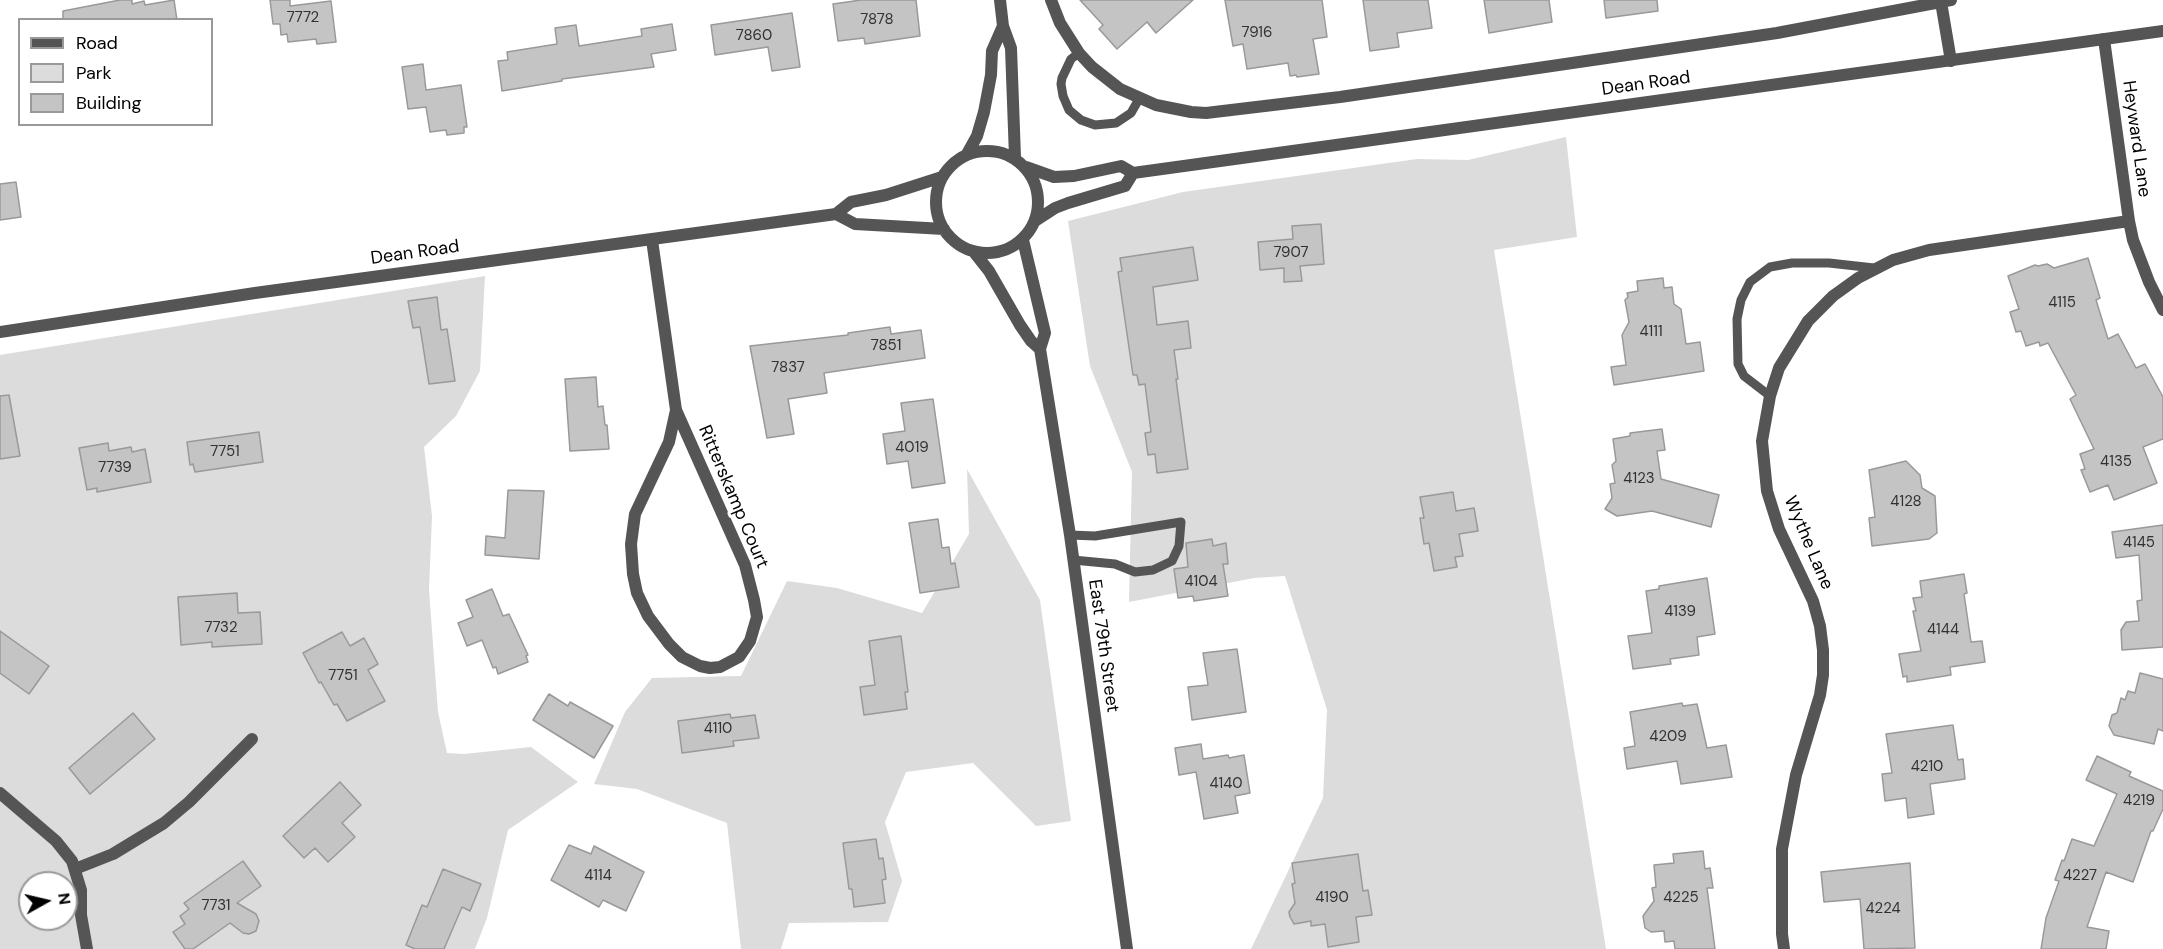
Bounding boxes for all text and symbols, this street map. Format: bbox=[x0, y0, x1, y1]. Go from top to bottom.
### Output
house number: 7772 bbox=[287, 9, 319, 27]
house number: 7878 bbox=[860, 11, 894, 29]
legend bbox=[18, 18, 213, 126]
house number: 7916 bbox=[1242, 24, 1272, 42]
house number: 7860 bbox=[736, 27, 772, 45]
text: Road bbox=[76, 31, 118, 55]
text: Park bbox=[76, 61, 112, 85]
street label: Dean Road bbox=[1600, 67, 1692, 101]
street label: Heyward Lane bbox=[2117, 79, 2155, 199]
text: Building bbox=[76, 91, 141, 115]
street label: Dean Road bbox=[369, 236, 461, 270]
house number: 7907 bbox=[1273, 244, 1309, 262]
house number: 4115 bbox=[2048, 294, 2076, 312]
house number: 4111 bbox=[1639, 323, 1663, 341]
house number: 7851 bbox=[871, 337, 901, 355]
house number: 7837 bbox=[771, 359, 805, 377]
street label: Ritterskamp Court bbox=[693, 422, 773, 572]
house number: 4019 bbox=[895, 439, 929, 457]
house number: 7751 bbox=[210, 443, 240, 461]
house number: 4135 bbox=[2100, 453, 2132, 471]
house number: 7739 bbox=[98, 459, 132, 477]
house number: 4123 bbox=[1623, 470, 1655, 488]
street label: Wythe Lane bbox=[1779, 493, 1837, 593]
house number: 4128 bbox=[1890, 493, 1922, 511]
house number: 4145 bbox=[2123, 534, 2155, 552]
house number: 4104 bbox=[1184, 573, 1218, 591]
street label: East 79th Street bbox=[1083, 578, 1123, 714]
house number: 4139 bbox=[1664, 603, 1696, 621]
house number: 7732 bbox=[204, 619, 238, 637]
house number: 4144 bbox=[1927, 621, 1959, 639]
house number: 7751 bbox=[328, 667, 358, 685]
house number: 4110 bbox=[704, 720, 732, 738]
house number: 4209 bbox=[1649, 728, 1687, 746]
house number: 4210 bbox=[1911, 758, 1943, 776]
house number: 4140 bbox=[1209, 775, 1243, 793]
house number: 4219 bbox=[2123, 792, 2155, 810]
house number: 4114 bbox=[584, 867, 612, 885]
house number: 4227 bbox=[2063, 867, 2097, 885]
north arrow bbox=[18, 871, 78, 931]
house number: 4190 bbox=[1315, 889, 1349, 907]
house number: 4225 bbox=[1663, 889, 1699, 907]
text: N bbox=[53, 891, 76, 906]
house number: 7731 bbox=[202, 897, 230, 915]
house number: 4224 bbox=[1865, 900, 1901, 918]

